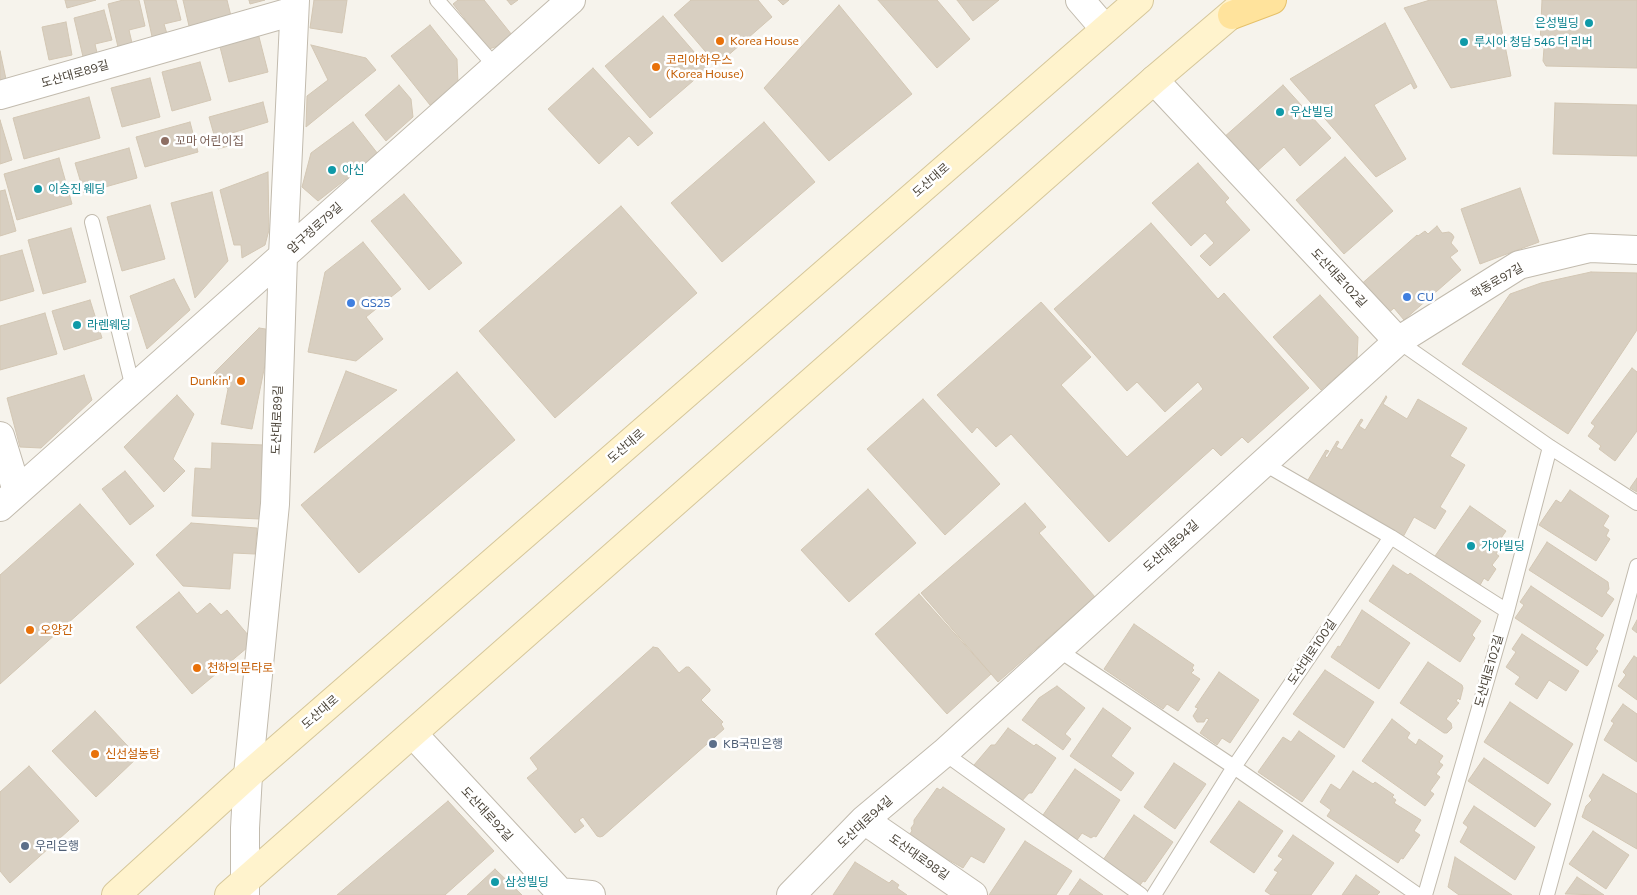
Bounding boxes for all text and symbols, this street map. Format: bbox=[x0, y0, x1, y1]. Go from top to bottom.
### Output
place label: 은성빌딩 bbox=[1535, 16, 1579, 30]
marker: 은성빌딩 bbox=[1583, 17, 1595, 29]
place label: Korea House bbox=[730, 34, 799, 48]
marker: Korea House bbox=[714, 35, 726, 47]
place label: 루시아 청담 546 더 리버 bbox=[1474, 35, 1593, 49]
marker: 루시아 청담 546 더 리버 bbox=[1458, 36, 1470, 48]
place label: 코리아하우스 (Korea House) bbox=[666, 53, 744, 81]
street label: 도산대로89길 bbox=[39, 57, 111, 91]
marker: 코리아하우스 (Korea House) bbox=[650, 61, 662, 73]
place label: 우산빌딩 bbox=[1290, 105, 1334, 119]
marker: 우산빌딩 bbox=[1274, 106, 1286, 118]
place label: 꼬마 어린이집 bbox=[175, 134, 244, 148]
marker: 꼬마 어린이집 bbox=[159, 135, 171, 147]
street label: 도산대로 bbox=[910, 160, 952, 200]
place label: 아신 bbox=[342, 163, 364, 177]
marker: 아신 bbox=[326, 164, 338, 176]
place label: 이승진 웨딩 bbox=[48, 182, 105, 196]
marker: 이승진 웨딩 bbox=[32, 183, 44, 195]
street label: 압구정로79길 bbox=[285, 200, 345, 256]
street label: 도산대로102길 bbox=[1308, 246, 1370, 310]
street label: 학동로97길 bbox=[1468, 260, 1526, 302]
place label: CU bbox=[1417, 290, 1434, 304]
marker: CU bbox=[1401, 291, 1413, 303]
place label: GS25 bbox=[361, 296, 390, 310]
marker: GS25 bbox=[345, 297, 357, 309]
place label: 라렌웨딩 bbox=[87, 318, 131, 332]
marker: 라렌웨딩 bbox=[71, 319, 83, 331]
place label: Dunkin' bbox=[190, 374, 231, 388]
marker: Dunkin' bbox=[235, 375, 247, 387]
street label: 도산대로89길 bbox=[269, 385, 285, 455]
street label: 도산대로 bbox=[605, 426, 647, 466]
street label: 도산대로94길 bbox=[1140, 517, 1202, 575]
place label: 가야빌딩 bbox=[1481, 539, 1525, 553]
marker: 가야빌딩 bbox=[1465, 540, 1477, 552]
street label: 도산대로100길 bbox=[1285, 616, 1339, 688]
place label: 오양간 bbox=[40, 623, 73, 637]
marker: 오양간 bbox=[24, 624, 36, 636]
street label: 도산대로102길 bbox=[1472, 633, 1506, 709]
place label: 천하의문타로 bbox=[207, 661, 273, 675]
marker: 천하의문타로 bbox=[191, 662, 203, 674]
street label: 도산대로 bbox=[299, 692, 341, 732]
place label: KB국민은행 bbox=[723, 737, 783, 751]
marker: KB국민은행 bbox=[707, 738, 719, 750]
place label: 신선설농탕 bbox=[105, 747, 160, 761]
marker: 신선설농탕 bbox=[89, 748, 101, 760]
street label: 도산대로92길 bbox=[458, 784, 516, 844]
street label: 도산대로94길 bbox=[835, 793, 895, 851]
street label: 도산대로98길 bbox=[886, 831, 952, 883]
place label: 우리은행 bbox=[35, 839, 79, 853]
marker: 우리은행 bbox=[19, 840, 31, 852]
place label: 삼성빌딩 bbox=[505, 875, 549, 889]
marker: 삼성빌딩 bbox=[489, 876, 501, 888]

